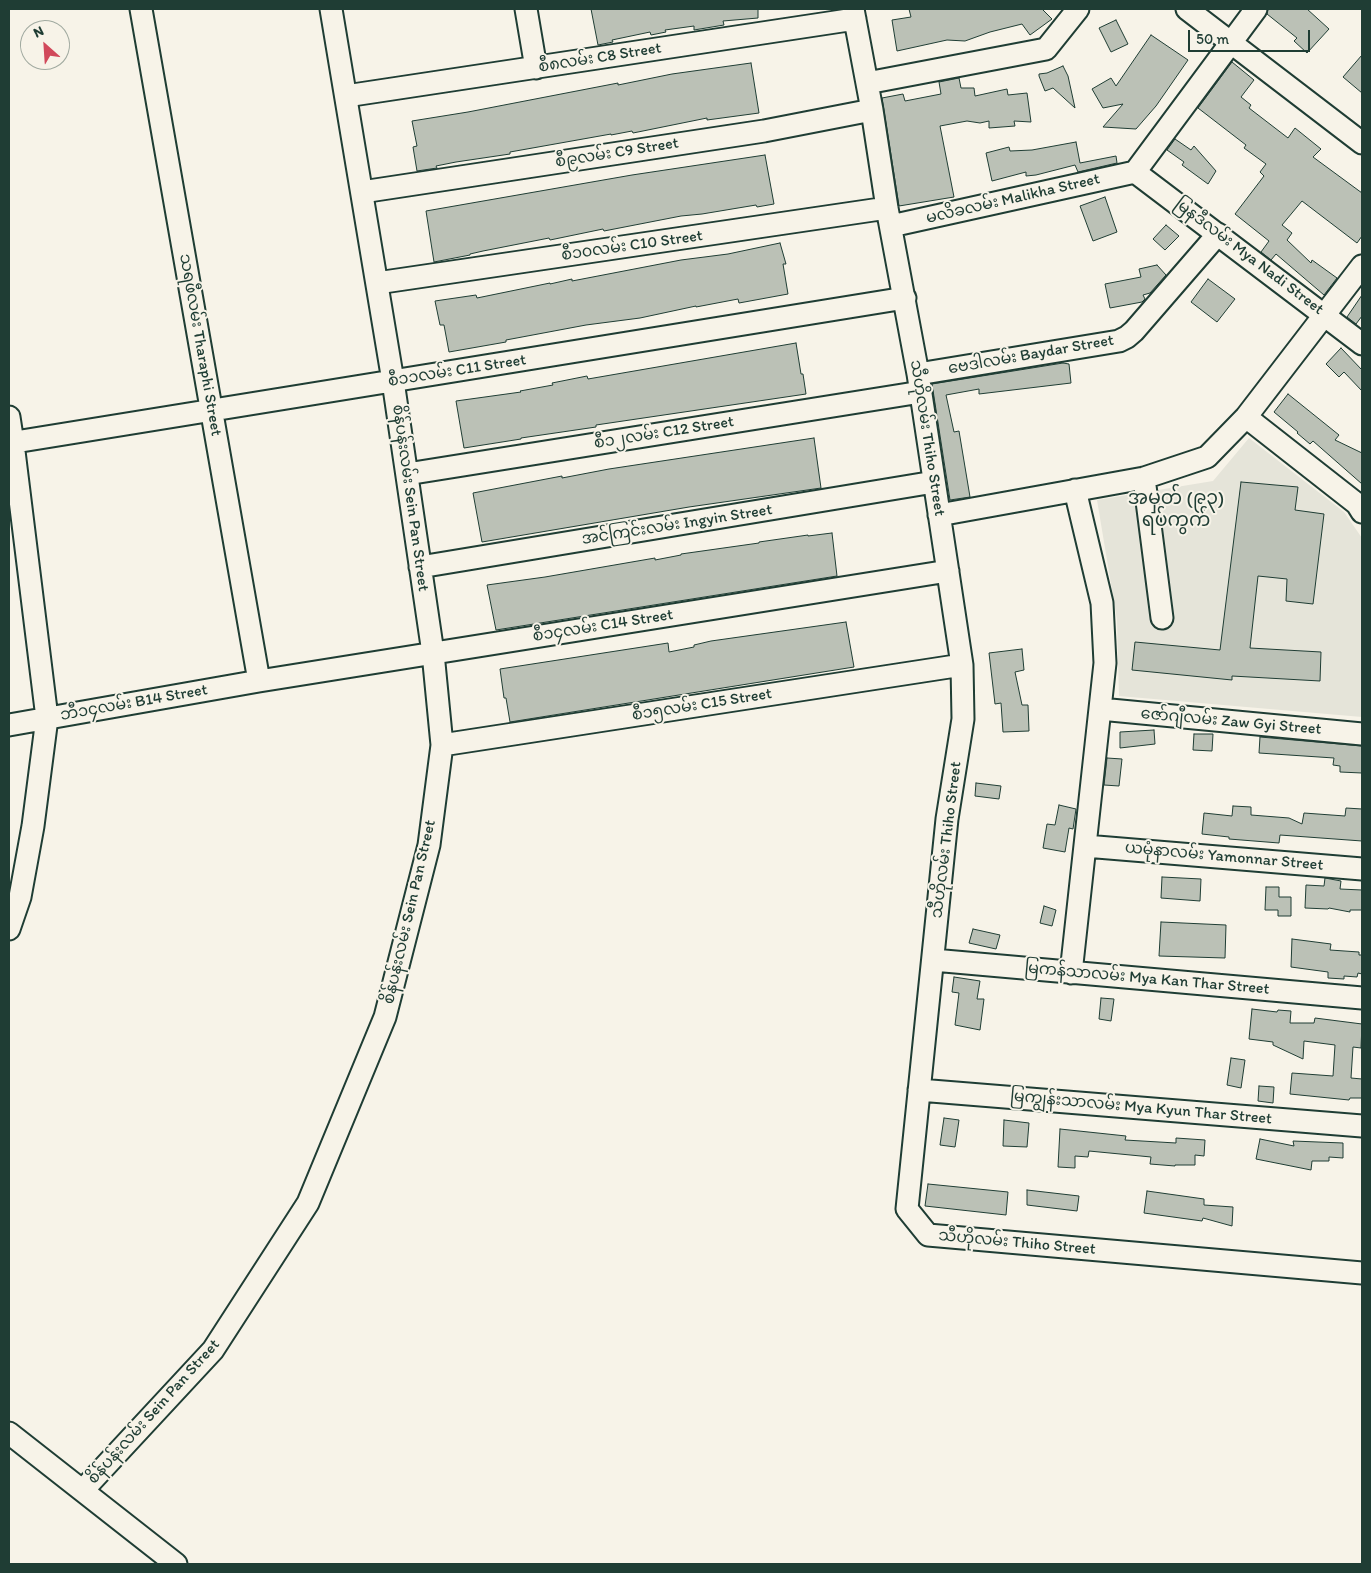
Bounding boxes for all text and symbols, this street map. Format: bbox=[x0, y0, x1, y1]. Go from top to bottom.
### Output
north arrow bbox=[20, 20, 70, 70]
scale bar bbox=[1191, 20, 1314, 52]
text: N bbox=[31, 22, 47, 42]
text: 50 m bbox=[1196, 30, 1229, 48]
street label: စီ၈လမ်း C8 Street bbox=[537, 39, 663, 77]
street label: စီ၉လမ်း C9 Street bbox=[554, 134, 680, 172]
street label: မလိခလမ်း Malikha Street bbox=[924, 170, 1102, 228]
street label: မြနဒီလမ်း Mya Nadi Street bbox=[1171, 195, 1327, 319]
street label: စီ၁၀လမ်း C10 Street bbox=[560, 227, 704, 265]
street label: သရဖီလမ်း Tharaphi Street bbox=[175, 252, 225, 438]
street label: ဗေဒါလမ်း Baydar Street bbox=[947, 331, 1115, 379]
street label: စီ၁၁လမ်း C11 Street bbox=[387, 351, 527, 391]
street label: သီဟိုလမ်း Thiho Street bbox=[905, 359, 949, 517]
street label: စိန်ပန်းလမ်း Sein Pan Street bbox=[387, 403, 433, 593]
street label: စီ၁၂လမ်း C12 Street bbox=[593, 412, 735, 454]
district label: အမှတ် (၉၃) ရပ်ကွက် bbox=[1128, 488, 1224, 532]
street label: အင်ကြင်းလမ်း Ingyin Street bbox=[580, 500, 774, 550]
street label: စီ၁၄လမ်း C14 Street bbox=[531, 605, 675, 647]
street label: ဘီ၁၄လမ်း B14 Street bbox=[59, 681, 209, 725]
street label: စီ၁၅လမ်း C15 Street bbox=[631, 684, 773, 726]
street label: ဇော်ဂျီလမ်း Zaw Gyi Street bbox=[1140, 705, 1322, 739]
street label: သီဟိုလမ်း Thiho Street bbox=[928, 760, 966, 920]
street label: စိန်ပန်းလမ်း Sein Pan Street bbox=[379, 818, 441, 1006]
street label: ယမုံနာလမ်း Yamonnar Street bbox=[1124, 839, 1324, 875]
street label: မြကန်သာလမ်း Mya Kan Thar Street bbox=[1024, 959, 1270, 999]
street label: မြကျွန်းသာလမ်း Mya Kyun Thar Street bbox=[1009, 1087, 1273, 1129]
street label: သီဟိုလမ်း Thiho Street bbox=[938, 1227, 1096, 1259]
street label: စိန်ပန်းလမ်း Sein Pan Street bbox=[84, 1336, 224, 1488]

